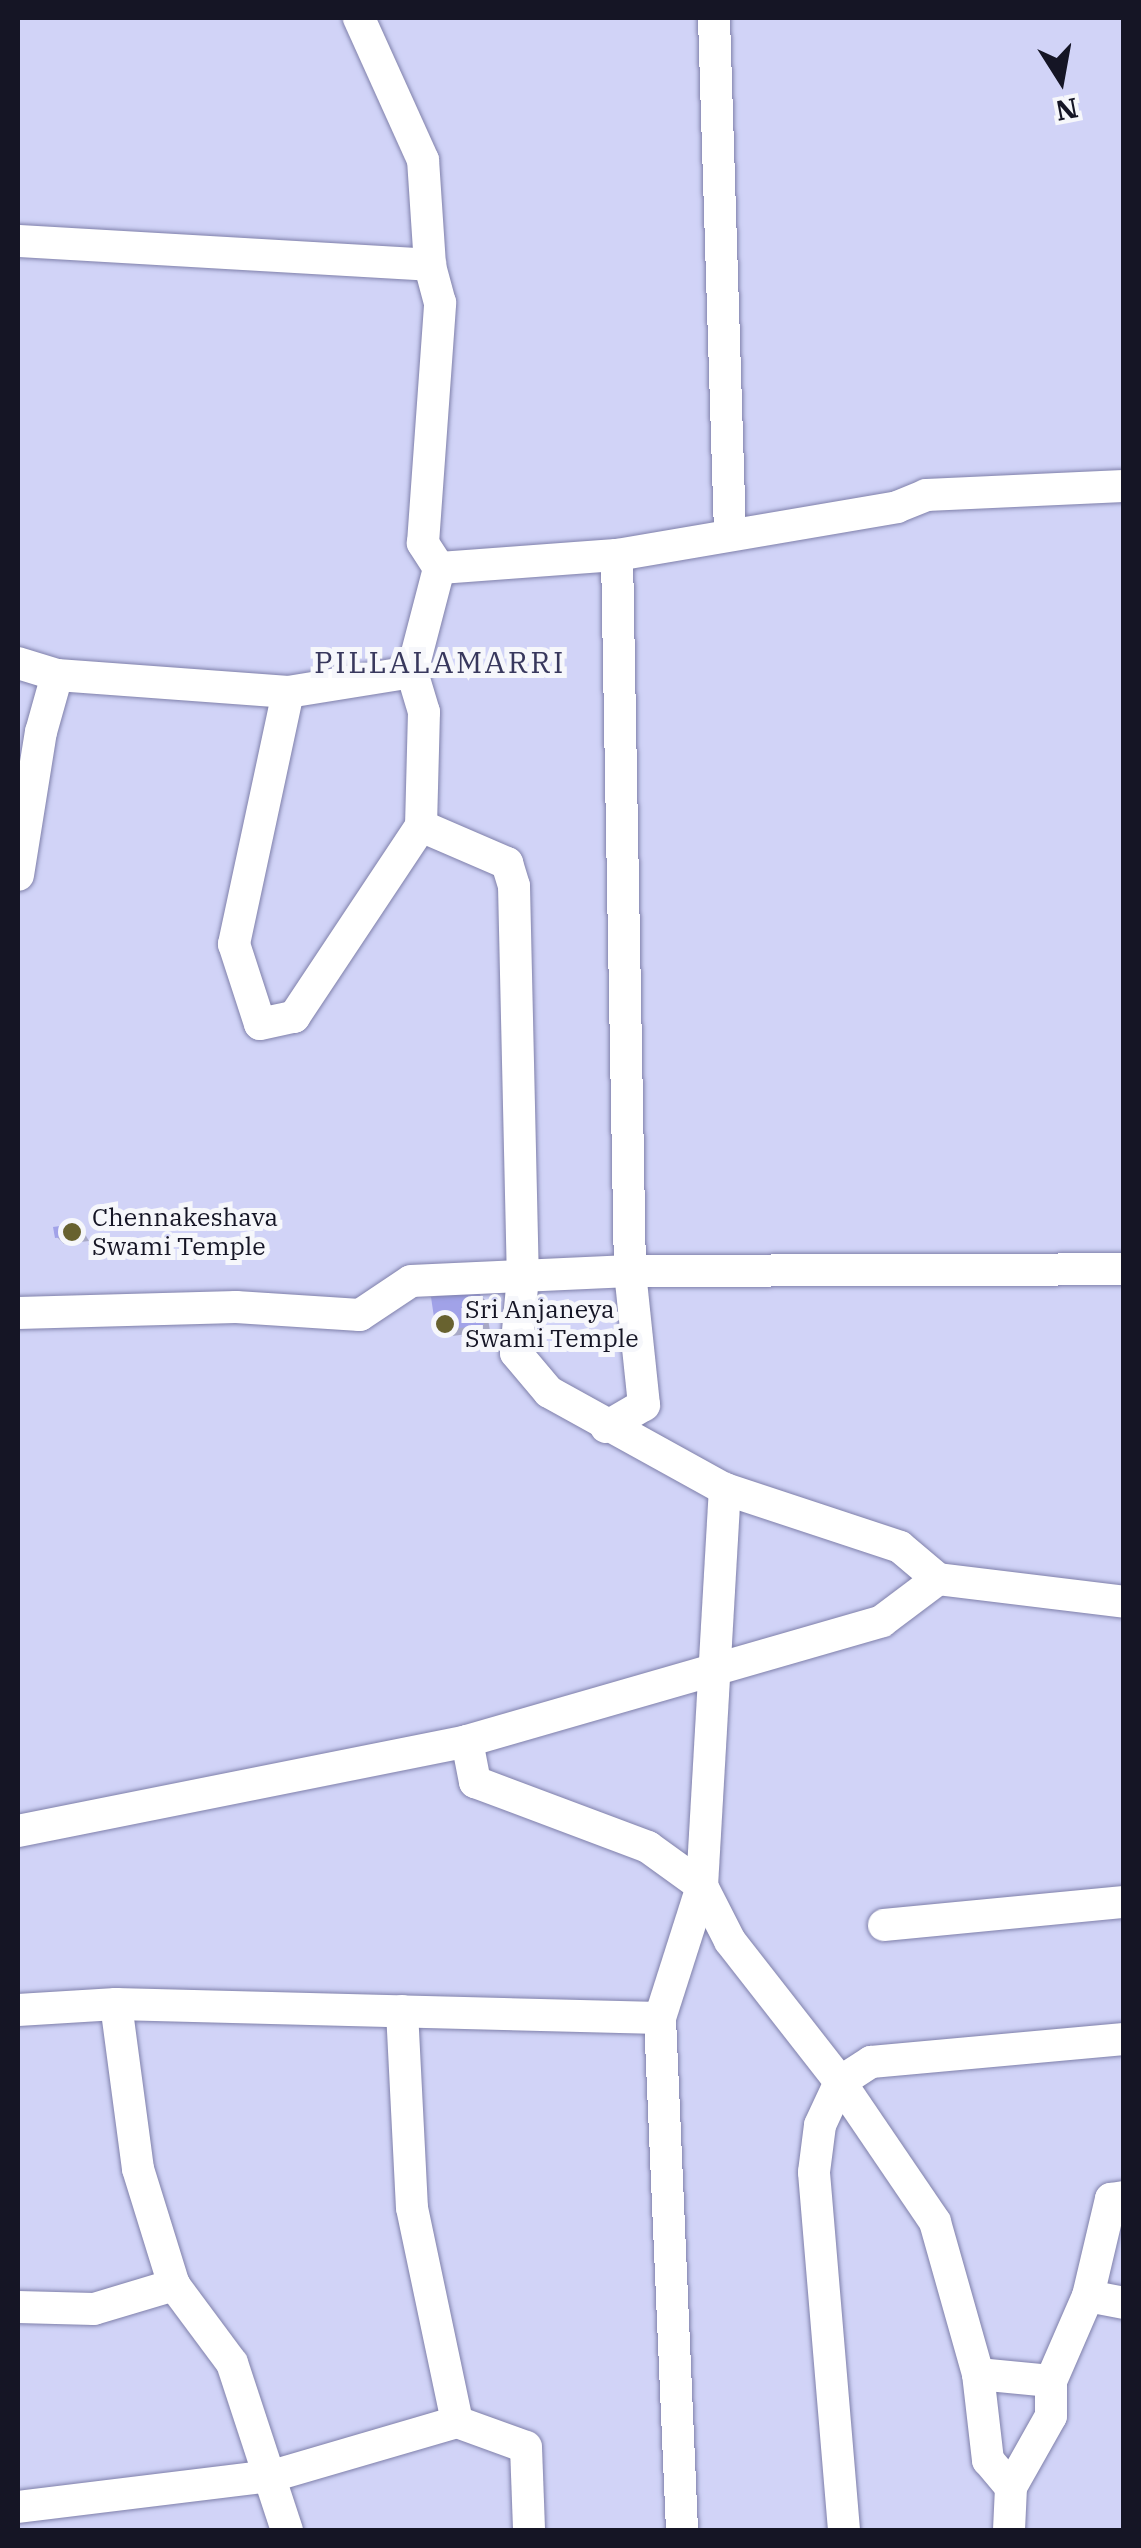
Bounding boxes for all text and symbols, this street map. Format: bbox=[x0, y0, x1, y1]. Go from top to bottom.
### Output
north arrow bbox=[1011, 30, 1111, 130]
text: N bbox=[1052, 90, 1081, 130]
district label: PILLALAMARRI bbox=[314, 644, 566, 680]
place label: Chennakeshava Swami Temple bbox=[92, 1203, 278, 1262]
marker: Chennakeshava Swami Temple bbox=[61, 1221, 83, 1243]
place label: Sri Anjaneya Swami Temple bbox=[465, 1295, 639, 1354]
marker: Sri Anjaneya Swami Temple bbox=[434, 1313, 456, 1335]

